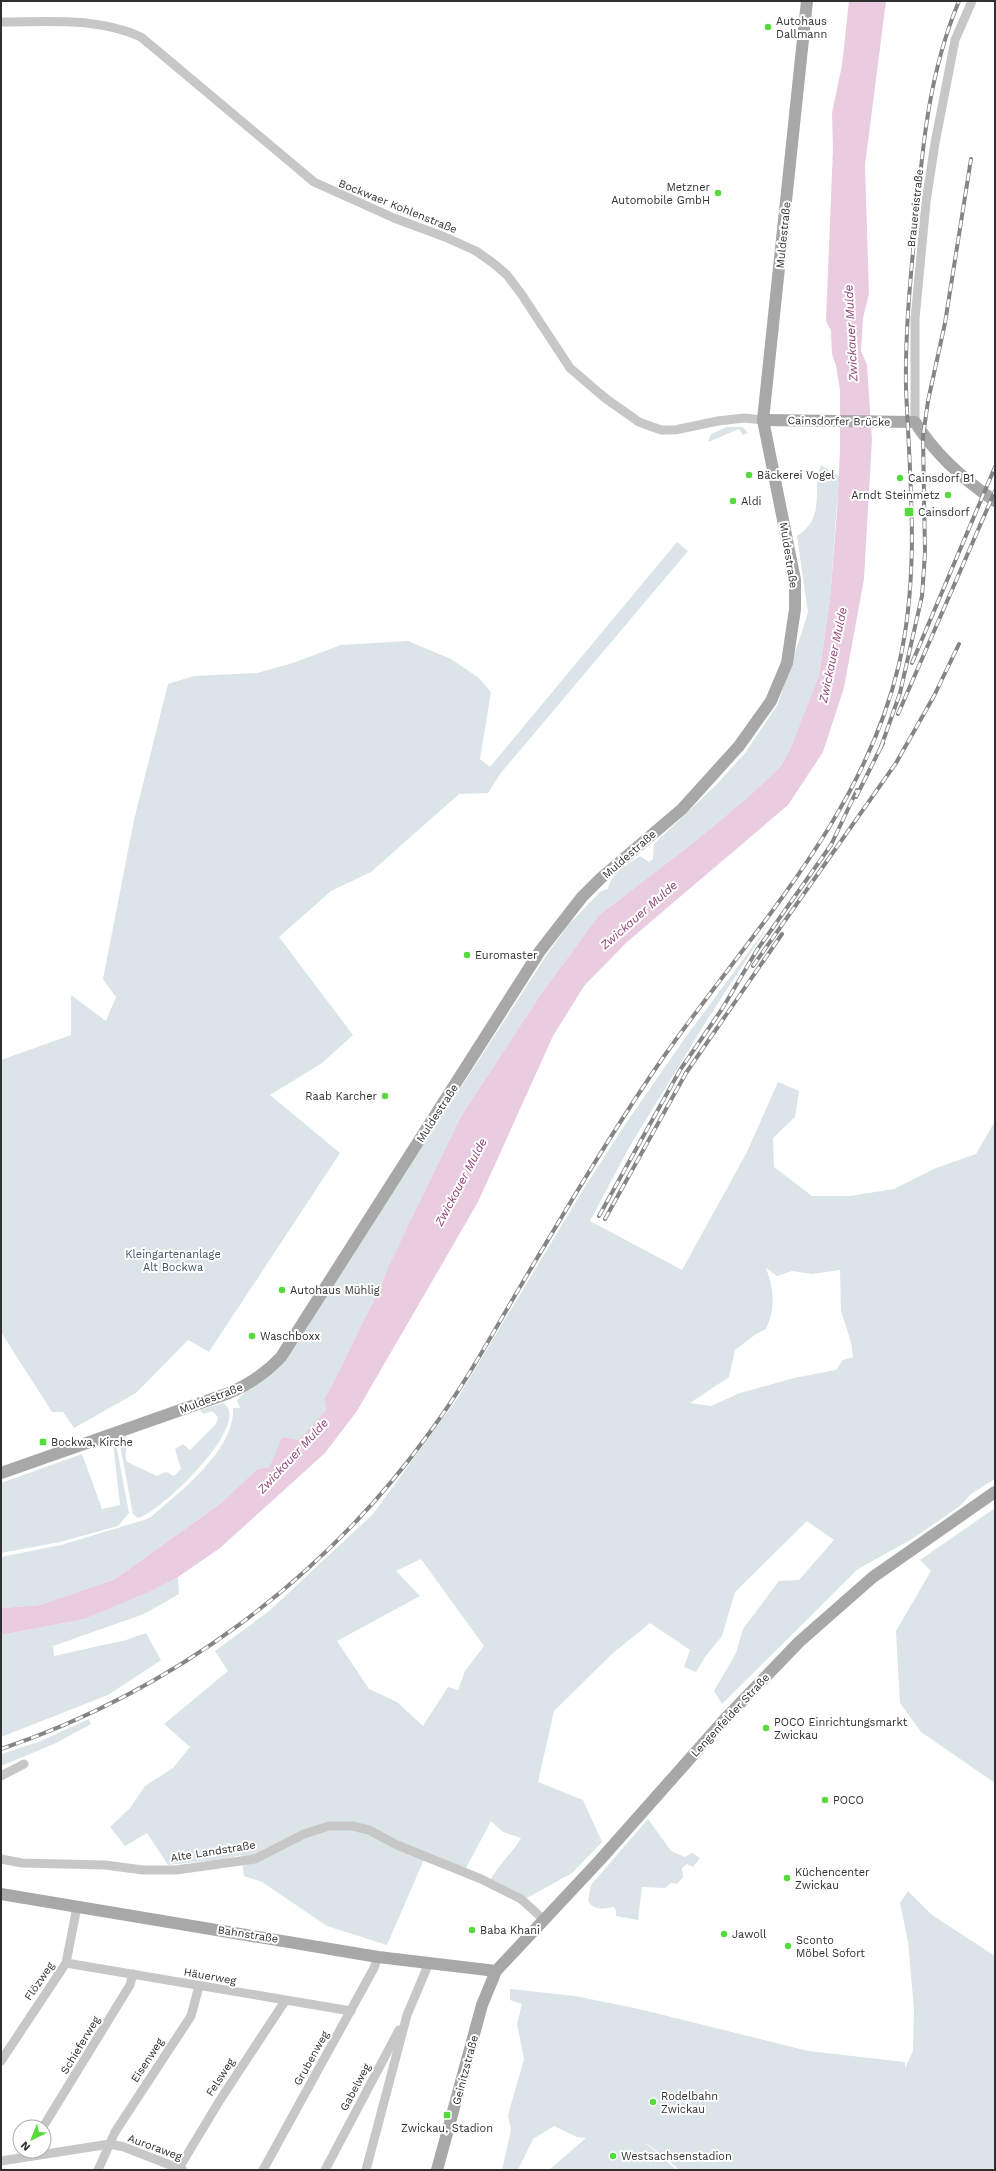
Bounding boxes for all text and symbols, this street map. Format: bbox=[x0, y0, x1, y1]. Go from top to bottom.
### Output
place label: Autohaus Dallmann bbox=[776, 15, 827, 41]
marker: Autohaus Dallmann bbox=[763, 22, 773, 32]
street label: Brauereistraße bbox=[905, 168, 926, 248]
street label: Bockwaer Kohlenstraße bbox=[337, 177, 459, 236]
place label: Metzner Automobile GmbH bbox=[611, 181, 711, 207]
marker: Metzner Automobile GmbH bbox=[713, 188, 723, 198]
street label: Muldestraße bbox=[774, 201, 793, 269]
water label: Zwickauer Mulde bbox=[841, 284, 861, 383]
street label: Cainsdorfer Brücke bbox=[787, 414, 890, 429]
place label: Bäckerei Vogel bbox=[757, 469, 835, 482]
marker: Bäckerei Vogel bbox=[744, 470, 754, 480]
place label: Cainsdorf B1 bbox=[908, 472, 974, 485]
marker: Cainsdorf B1 bbox=[895, 473, 905, 483]
place label: Arndt Steinmetz bbox=[851, 489, 940, 502]
marker: Arndt Steinmetz bbox=[943, 490, 953, 500]
place label: Aldi bbox=[741, 495, 762, 508]
marker: Aldi bbox=[728, 496, 738, 506]
marker: Cainsdorf bbox=[903, 506, 915, 518]
place label: Cainsdorf bbox=[918, 506, 970, 519]
street label: Muldestraße bbox=[777, 521, 800, 589]
water label: Zwickauer Mulde bbox=[816, 606, 850, 705]
street label: Muldestraße bbox=[600, 828, 659, 881]
water label: Zwickauer Mulde bbox=[597, 878, 680, 953]
place label: Euromaster bbox=[475, 949, 538, 962]
marker: Euromaster bbox=[462, 950, 472, 960]
street label: Muldestraße bbox=[414, 1082, 461, 1145]
place label: Raab Karcher bbox=[305, 1090, 378, 1103]
marker: Raab Karcher bbox=[380, 1091, 390, 1101]
water label: Zwickauer Mulde bbox=[432, 1136, 490, 1229]
park label: Kleingartenanlage Alt Bockwa bbox=[125, 1248, 221, 1274]
place label: Autohaus Mühlig bbox=[290, 1284, 380, 1297]
marker: Autohaus Mühlig bbox=[277, 1285, 287, 1295]
place label: Waschboxx bbox=[260, 1330, 320, 1343]
marker: Waschboxx bbox=[247, 1331, 257, 1341]
street label: Muldestraße bbox=[178, 1380, 245, 1417]
water label: Zwickauer Mulde bbox=[254, 1416, 331, 1497]
place label: Bockwa, Kirche bbox=[51, 1436, 133, 1449]
marker: Bockwa, Kirche bbox=[38, 1437, 48, 1447]
street label: Lengenfelder Straße bbox=[688, 1671, 772, 1760]
place label: POCO Einrichtungsmarkt Zwickau bbox=[774, 1716, 908, 1742]
marker: POCO Einrichtungsmarkt Zwickau bbox=[761, 1723, 771, 1733]
place label: POCO bbox=[833, 1794, 864, 1807]
marker: POCO bbox=[820, 1795, 830, 1805]
street label: Alte Landstraße bbox=[170, 1838, 256, 1865]
place label: Küchencenter Zwickau bbox=[795, 1866, 870, 1892]
marker: Küchencenter Zwickau bbox=[782, 1873, 792, 1883]
street label: Bahnstraße bbox=[217, 1923, 279, 1946]
place label: Baba Khani bbox=[480, 1924, 540, 1937]
marker: Baba Khani bbox=[467, 1925, 477, 1935]
place label: Jawoll bbox=[732, 1928, 767, 1941]
marker: Jawoll bbox=[719, 1929, 729, 1939]
place label: Sconto Möbel Sofort bbox=[796, 1934, 865, 1960]
marker: Sconto Möbel Sofort bbox=[783, 1941, 793, 1951]
street label: Flözweg bbox=[22, 1959, 57, 2003]
street label: Häuerweg bbox=[183, 1965, 237, 1988]
street label: Schieferweg bbox=[58, 2014, 103, 2077]
street label: Grubenweg bbox=[291, 2029, 332, 2088]
street label: Geinitzstraße bbox=[450, 2034, 481, 2106]
street label: Eisenweg bbox=[128, 2036, 167, 2085]
street label: Felsweg bbox=[203, 2056, 238, 2099]
street label: Gabelweg bbox=[338, 2061, 373, 2113]
place label: Rodelbahn Zwickau bbox=[661, 2090, 718, 2116]
marker: Rodelbahn Zwickau bbox=[648, 2097, 658, 2107]
marker: Zwickau, Stadion bbox=[442, 2110, 452, 2120]
north arrow bbox=[12, 2119, 52, 2159]
place label: Zwickau, Stadion bbox=[401, 2122, 493, 2135]
street label: Auroraweg bbox=[126, 2132, 184, 2163]
text: N bbox=[18, 2138, 33, 2153]
place label: Westsachsenstadion bbox=[621, 2150, 732, 2163]
marker: Westsachsenstadion bbox=[608, 2151, 618, 2161]

